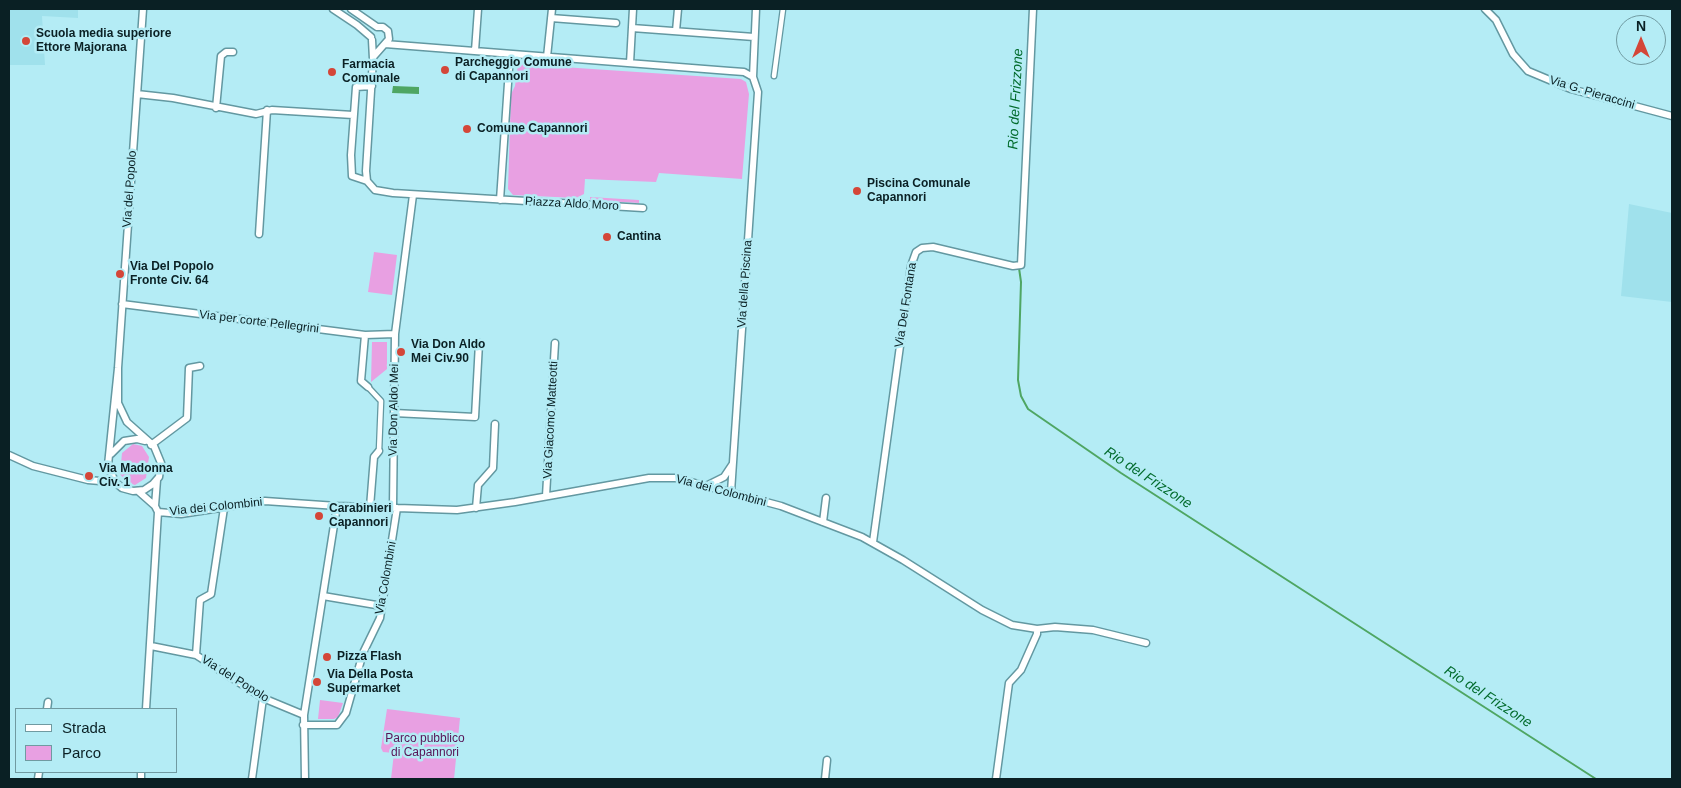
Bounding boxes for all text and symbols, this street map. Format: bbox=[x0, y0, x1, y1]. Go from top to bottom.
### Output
north arrow bbox=[1616, 15, 1666, 65]
text: N bbox=[1636, 18, 1646, 34]
place label: Scuola media superiore Ettore Majorana bbox=[36, 27, 171, 55]
marker: Scuola media superiore Ettore Majorana bbox=[20, 35, 32, 47]
water label: Rio del Frizzone bbox=[1005, 48, 1027, 150]
place label: Parcheggio Comune di Capannori bbox=[455, 56, 572, 84]
place label: Farmacia Comunale bbox=[342, 58, 400, 86]
marker: Parcheggio Comune di Capannori bbox=[439, 64, 451, 76]
marker: Farmacia Comunale bbox=[326, 66, 338, 78]
street label: Via G. Pieraccini bbox=[1548, 73, 1636, 113]
place label: Comune Capannori bbox=[477, 122, 588, 136]
marker: Comune Capannori bbox=[461, 123, 473, 135]
street label: Via del Popolo bbox=[120, 150, 140, 228]
place label: Piscina Comunale Capannori bbox=[867, 177, 970, 205]
marker: Piscina Comunale Capannori bbox=[851, 185, 863, 197]
street label: Piazza Aldo Moro bbox=[525, 194, 619, 214]
place label: Cantina bbox=[617, 230, 661, 244]
marker: Cantina bbox=[601, 231, 613, 243]
street label: Via della Piscina bbox=[735, 240, 755, 328]
place label: Via Del Popolo Fronte Civ. 64 bbox=[130, 260, 214, 288]
street label: Via Del Fontana bbox=[892, 261, 920, 349]
marker: Via Del Popolo Fronte Civ. 64 bbox=[114, 268, 126, 280]
street label: Via per corte Pellegrini bbox=[198, 308, 320, 336]
place label: Via Don Aldo Mei Civ.90 bbox=[411, 338, 485, 366]
marker: Via Don Aldo Mei Civ.90 bbox=[395, 346, 407, 358]
street label: Via Giacomo Matteotti bbox=[541, 361, 561, 479]
street label: Via Don Aldo Mei bbox=[386, 364, 402, 456]
water label: Rio del Frizzone bbox=[1101, 443, 1195, 513]
place label: Via Madonna Civ. 1 bbox=[99, 462, 173, 490]
marker: Via Madonna Civ. 1 bbox=[83, 470, 95, 482]
street label: Via dei Colombini bbox=[674, 472, 768, 510]
street label: Via dei Colombini bbox=[169, 495, 263, 519]
place label: Carabinieri Capannori bbox=[329, 502, 392, 530]
marker: Carabinieri Capannori bbox=[313, 510, 325, 522]
street label: Via Colombini bbox=[373, 540, 399, 616]
place label: Pizza Flash bbox=[337, 650, 402, 664]
marker: Pizza Flash bbox=[321, 651, 333, 663]
street label: Via del Popolo bbox=[198, 652, 272, 706]
water label: Rio del Frizzone bbox=[1441, 662, 1535, 732]
place label: Via Della Posta Supermarket bbox=[327, 668, 413, 696]
marker: Via Della Posta Supermarket bbox=[311, 676, 323, 688]
legend bbox=[15, 708, 178, 773]
text: Strada bbox=[62, 719, 106, 736]
park label: Parco pubblico di Capannori bbox=[385, 732, 465, 760]
text: Parco bbox=[62, 744, 101, 761]

